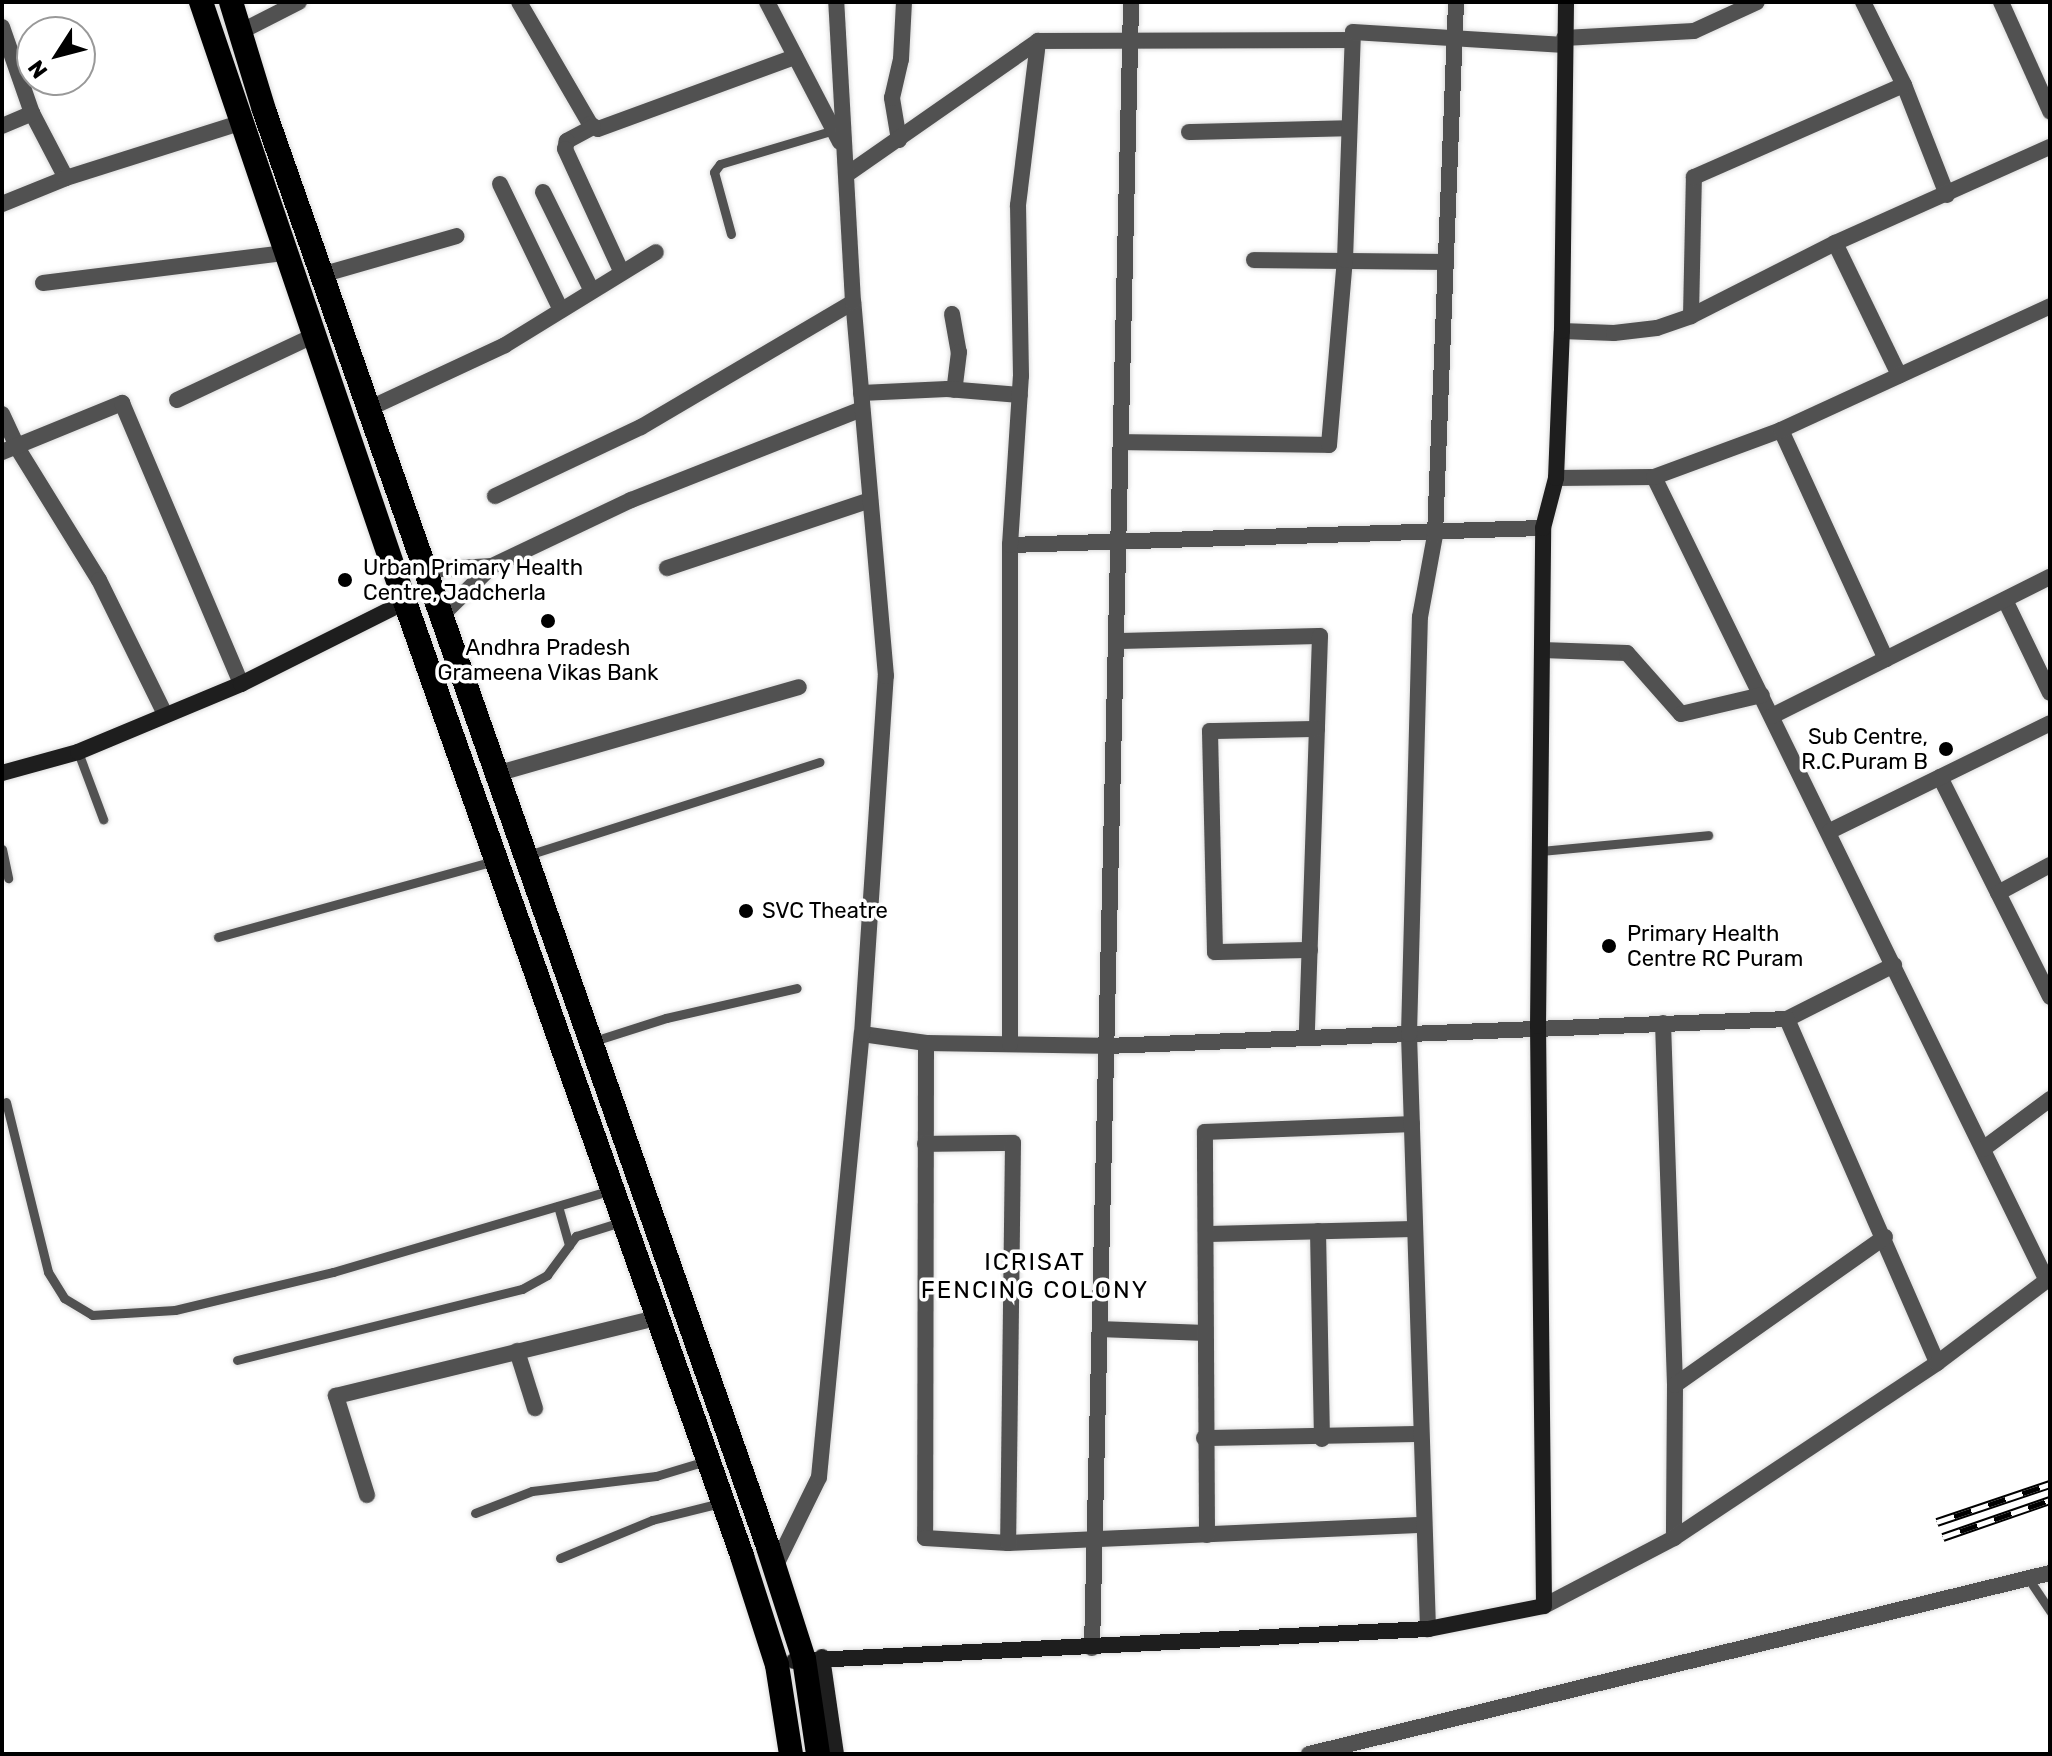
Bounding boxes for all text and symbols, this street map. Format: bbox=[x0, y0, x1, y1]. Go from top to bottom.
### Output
north arrow bbox=[16, 16, 96, 96]
text: N bbox=[22, 55, 53, 84]
place label: Urban Primary Health Centre, Jadcherla bbox=[363, 554, 584, 606]
marker: Urban Primary Health Centre, Jadcherla bbox=[334, 569, 356, 591]
marker: Andhra Pradesh Grameena Vikas Bank bbox=[539, 612, 557, 630]
place label: Andhra Pradesh Grameena Vikas Bank bbox=[437, 634, 659, 686]
place label: Sub Centre, R.C.Puram B bbox=[1801, 723, 1928, 774]
marker: Sub Centre, R.C.Puram B bbox=[1935, 738, 1957, 760]
place label: SVC Theatre bbox=[762, 898, 888, 924]
marker: SVC Theatre bbox=[737, 902, 755, 920]
place label: Primary Health Centre RC Puram bbox=[1627, 920, 1803, 972]
marker: Primary Health Centre RC Puram bbox=[1598, 935, 1620, 957]
district label: ICRISAT FENCING COLONY bbox=[921, 1249, 1149, 1305]

